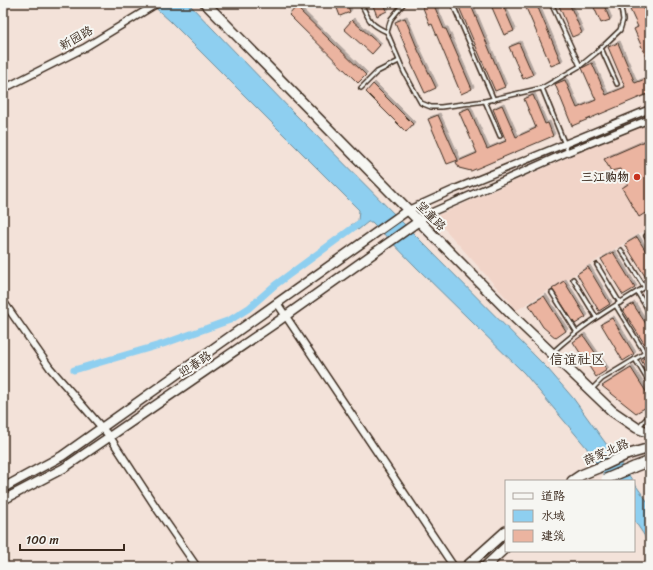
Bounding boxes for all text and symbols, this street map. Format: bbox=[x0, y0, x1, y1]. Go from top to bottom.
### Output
street label: 新园路 bbox=[55, 20, 97, 56]
place label: 三江购物 bbox=[581, 166, 629, 188]
marker: 三江购物 bbox=[632, 172, 642, 182]
street label: 望童路 bbox=[410, 195, 452, 237]
street label: 迎春路 bbox=[174, 345, 216, 383]
district label: 信谊社区 bbox=[549, 347, 605, 372]
street label: 薛家北路 bbox=[580, 432, 632, 472]
legend bbox=[505, 480, 635, 552]
text: 道路 bbox=[541, 485, 565, 507]
text: 水域 bbox=[541, 505, 565, 527]
text: 建筑 bbox=[541, 525, 565, 547]
scale bar bbox=[20, 526, 124, 552]
text: 100 m bbox=[26, 529, 59, 551]

